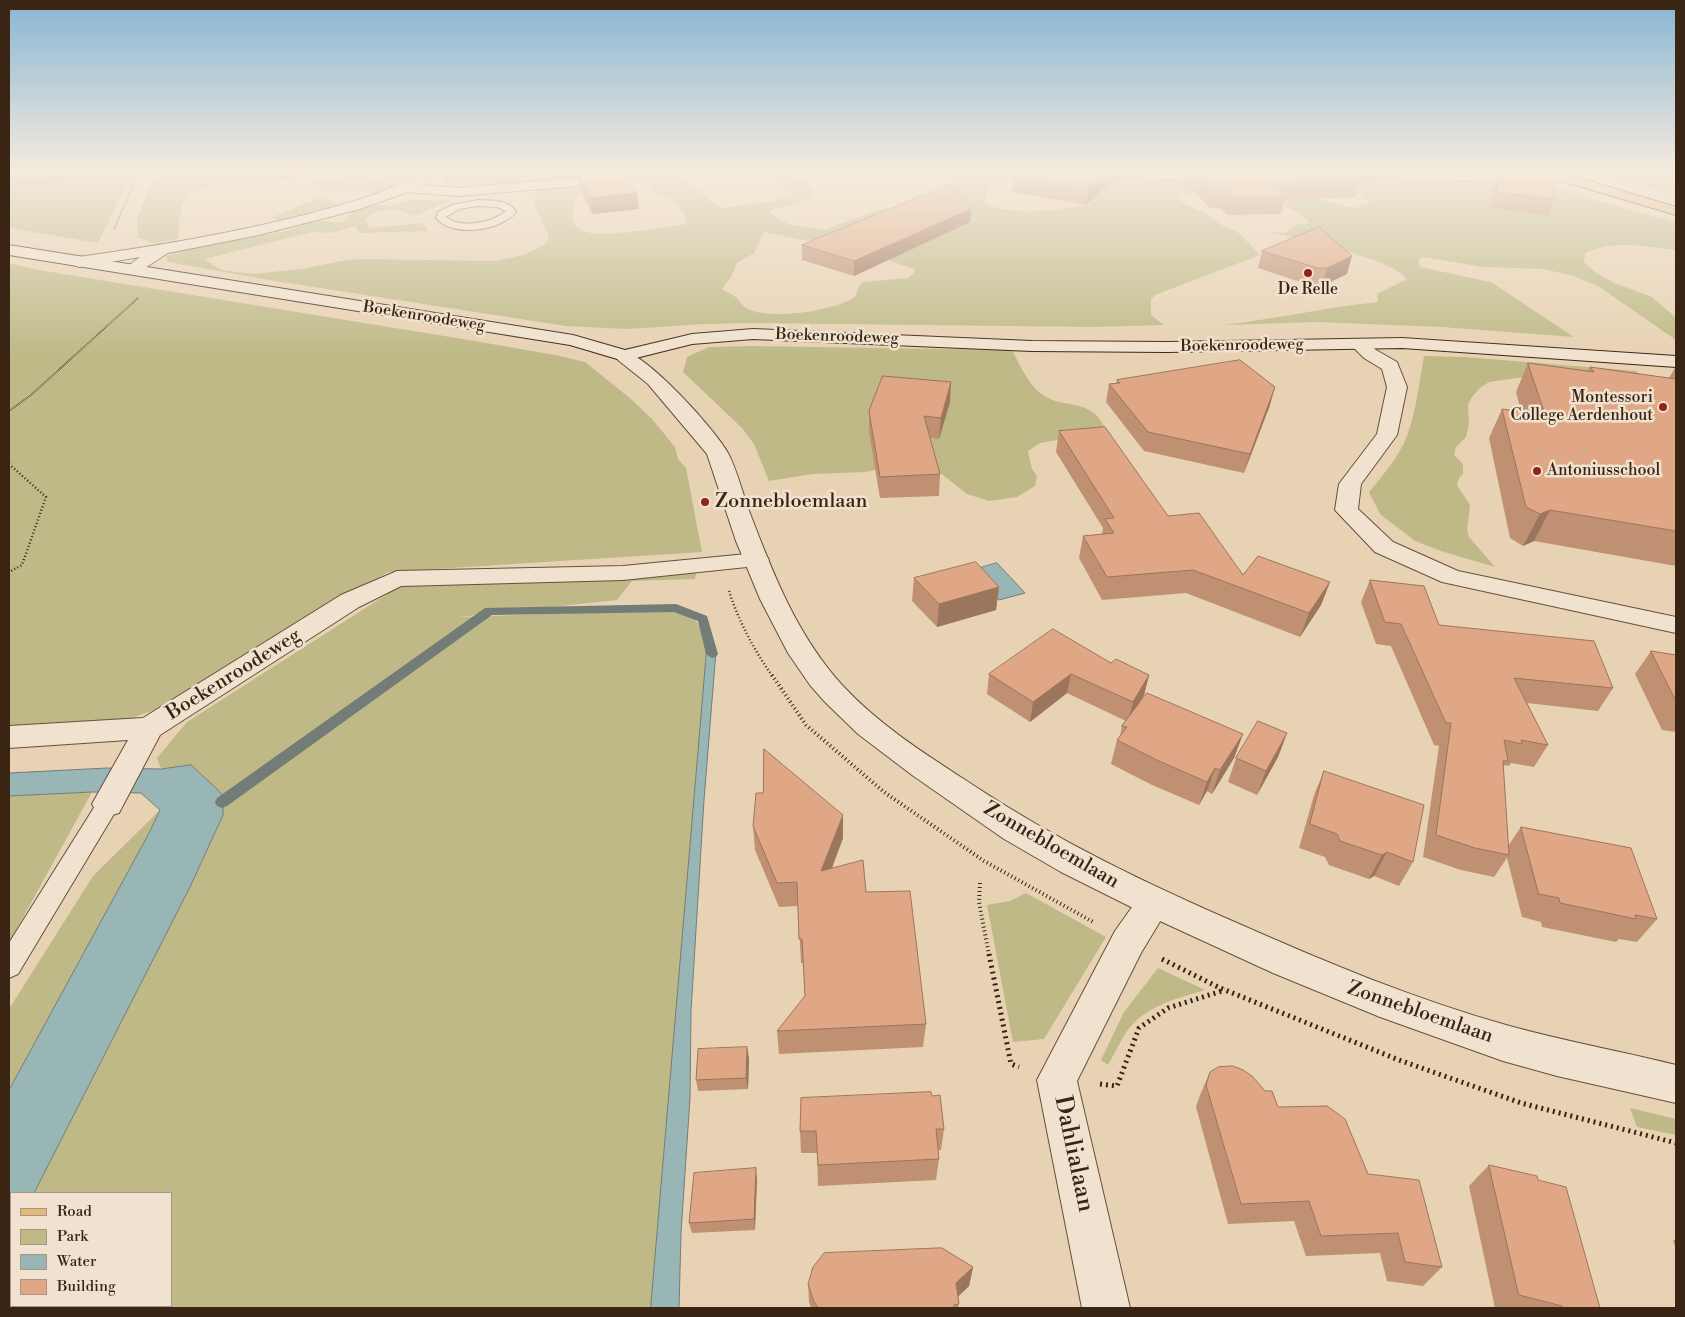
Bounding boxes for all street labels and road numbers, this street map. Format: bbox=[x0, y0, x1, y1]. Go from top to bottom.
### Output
street label: Boekenroodeweg bbox=[362, 298, 486, 336]
street label: Boekenroodeweg bbox=[775, 325, 899, 349]
street label: Boekenroodeweg bbox=[1180, 335, 1304, 357]
street label: Boekenroodeweg bbox=[162, 624, 306, 726]
street label: Zonnebloemlaan bbox=[979, 797, 1123, 895]
street label: Zonnebloemlaan bbox=[1344, 977, 1496, 1049]
street label: Dahlialaan bbox=[1047, 1093, 1099, 1215]

